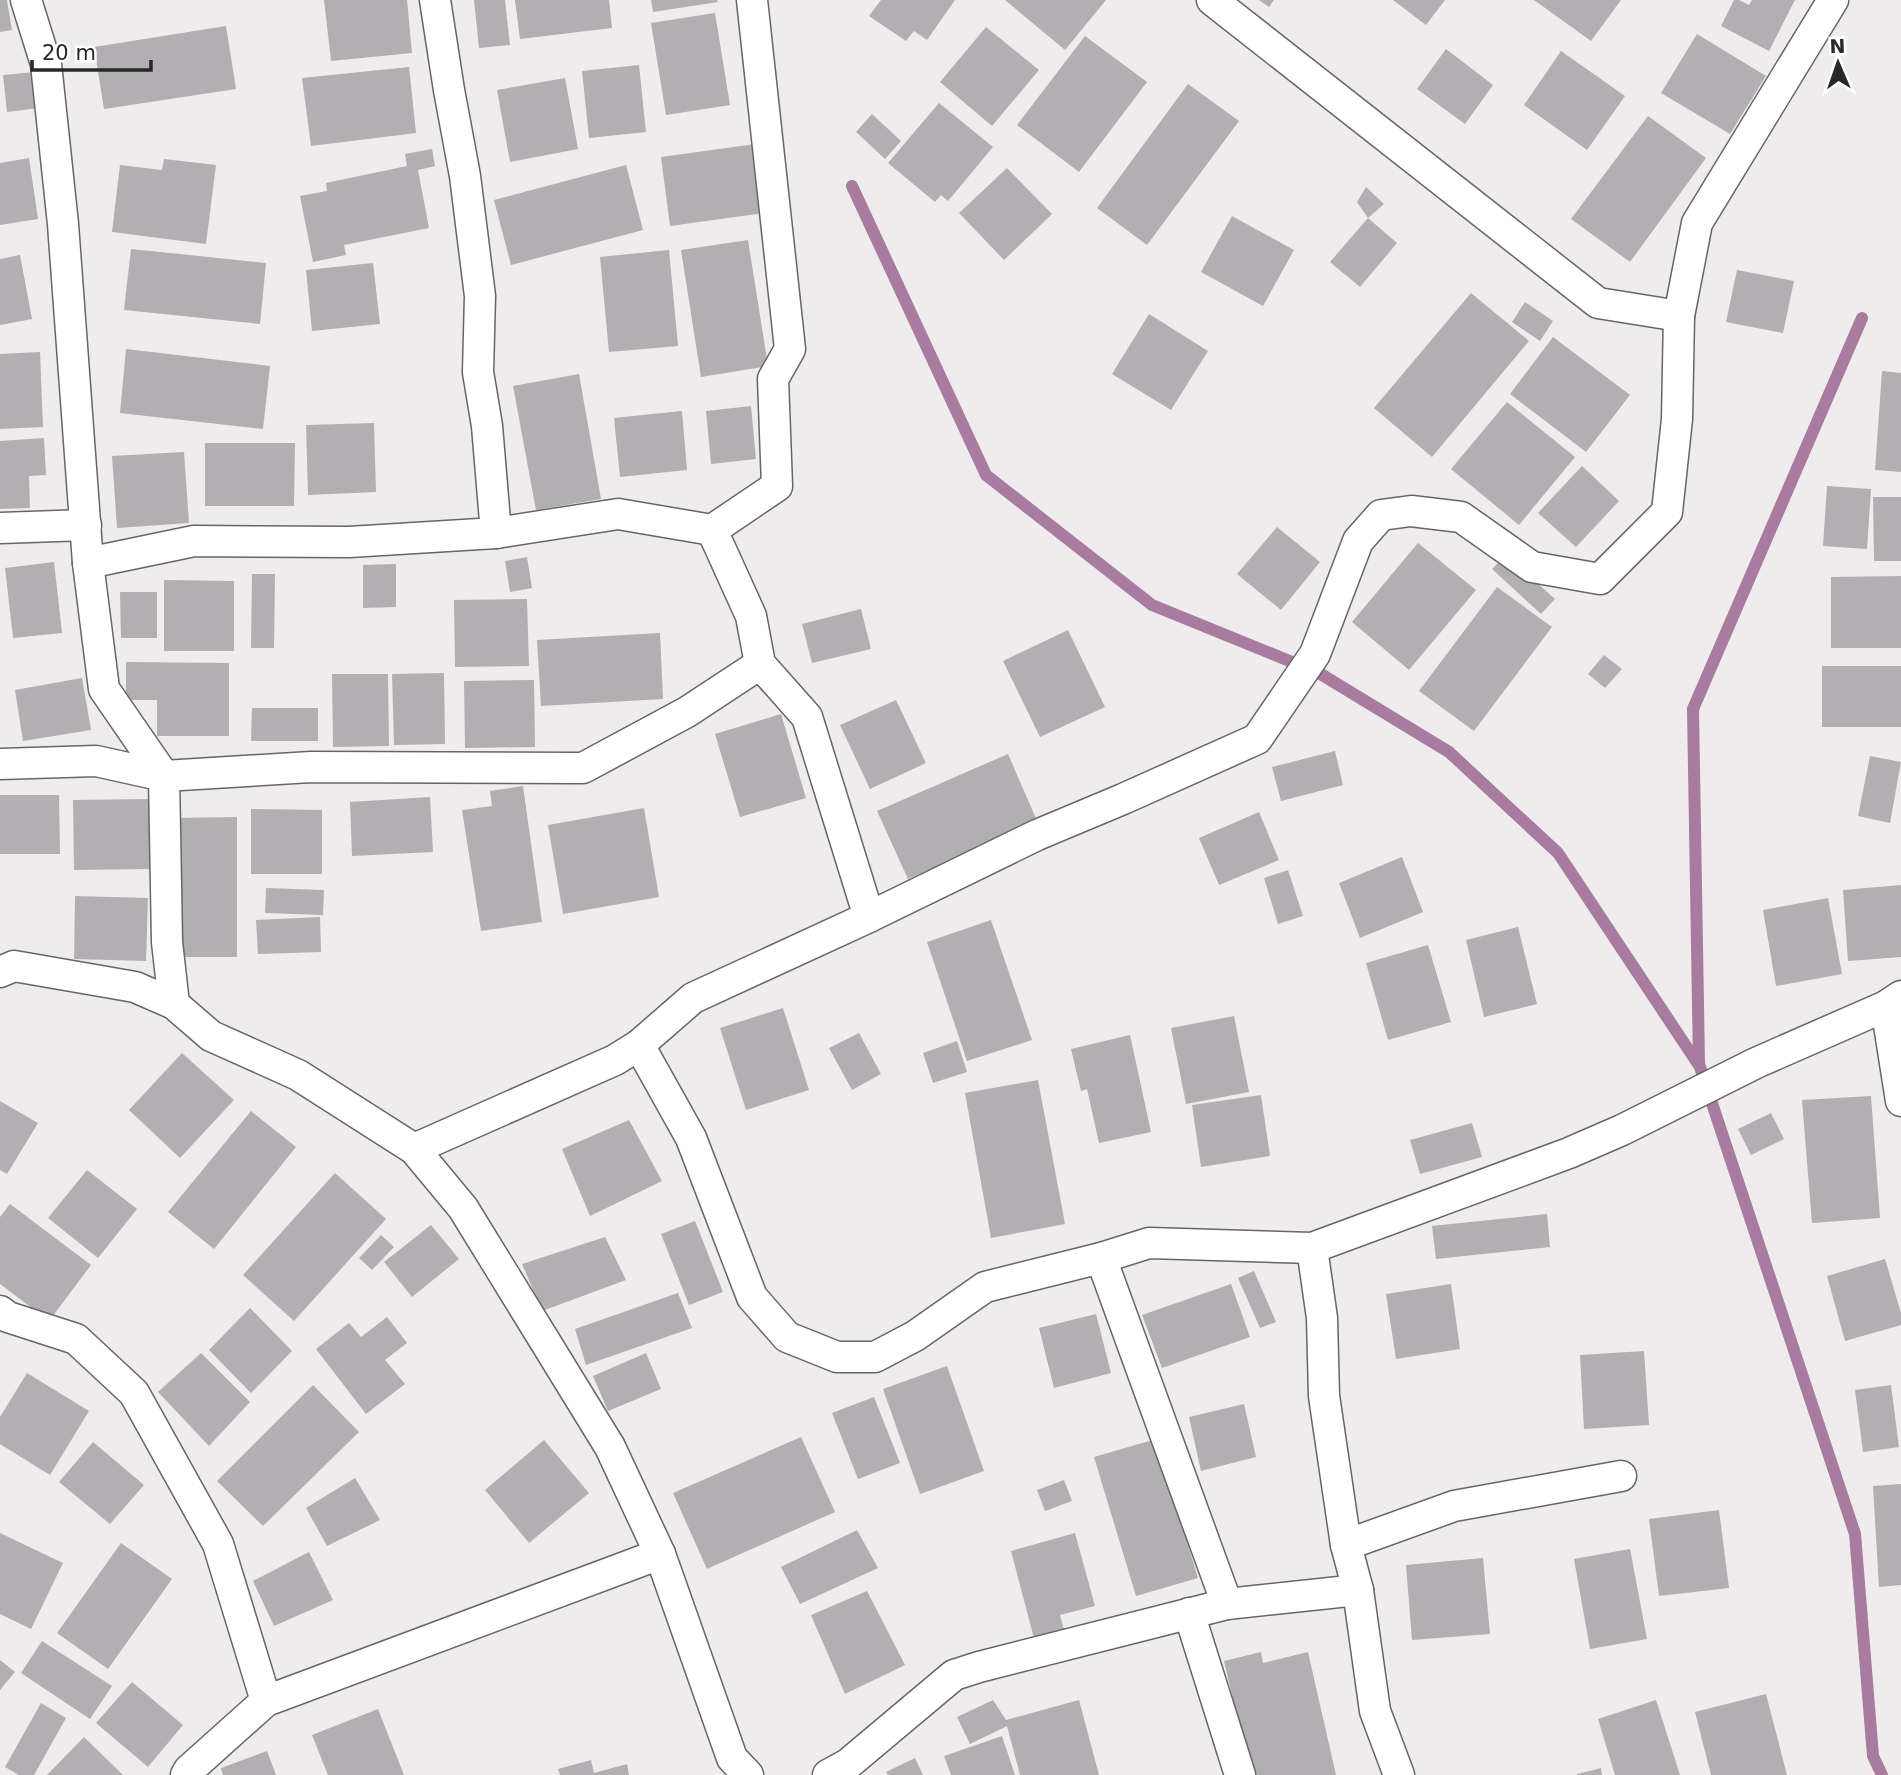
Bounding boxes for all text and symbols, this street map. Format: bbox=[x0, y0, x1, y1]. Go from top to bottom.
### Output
scale bar bbox=[32, 28, 150, 72]
north arrow bbox=[1803, 28, 1873, 98]
text: N bbox=[1829, 35, 1846, 57]
text: 20 m bbox=[42, 41, 96, 65]

